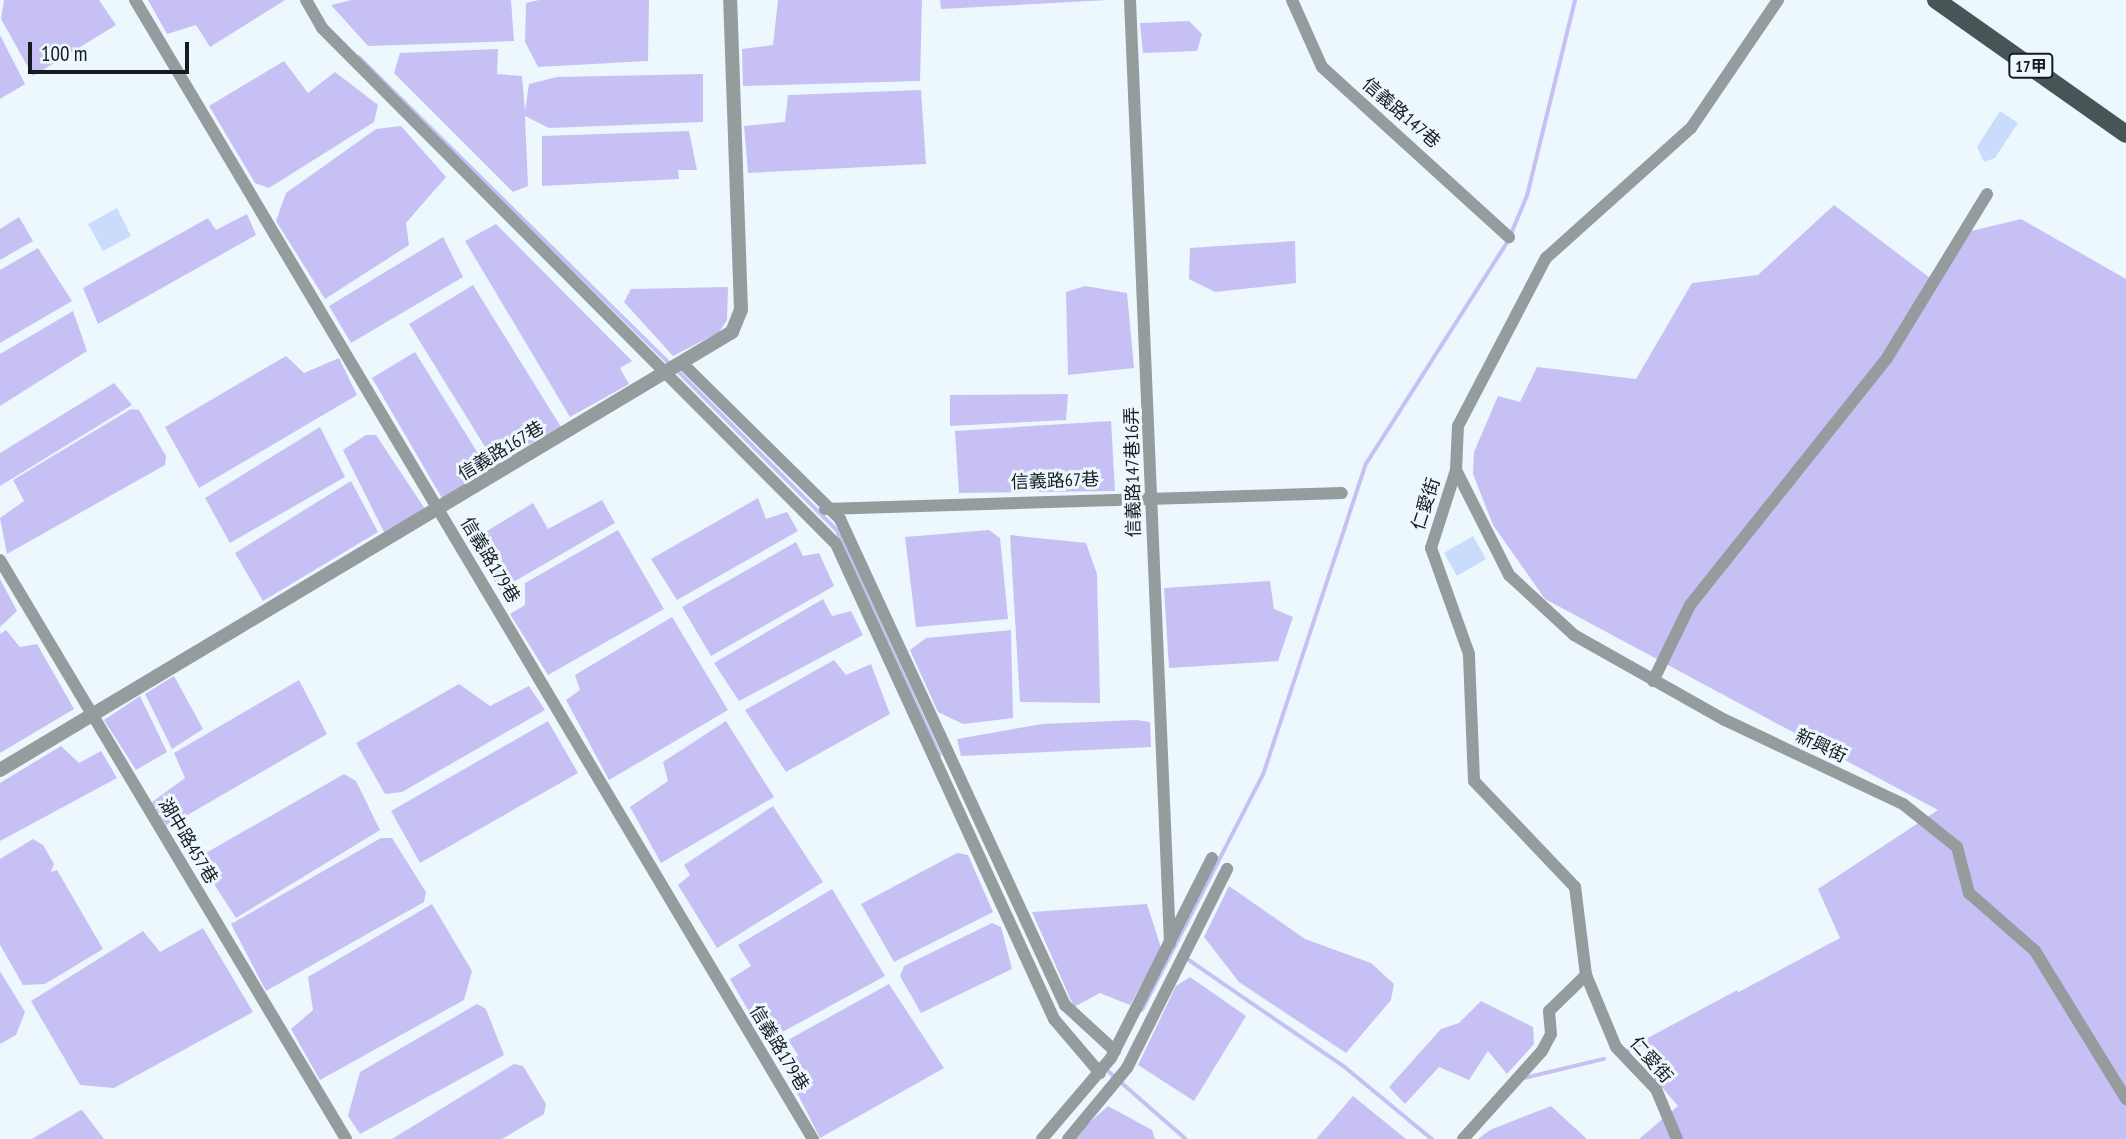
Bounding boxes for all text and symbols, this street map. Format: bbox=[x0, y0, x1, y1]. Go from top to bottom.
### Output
scale bar bbox=[32, 28, 192, 72]
text: 100 m bbox=[41, 40, 87, 67]
road number: 17甲 bbox=[2008, 54, 2054, 78]
street label: 信義路147巷 bbox=[1358, 73, 1444, 153]
street label: 信義路147巷16弄 bbox=[1121, 407, 1145, 537]
street label: 信義路167巷 bbox=[454, 417, 548, 485]
street label: 信義路67巷 bbox=[1011, 469, 1099, 493]
street label: 仁愛街 bbox=[1407, 475, 1445, 533]
street label: 信義路179巷 bbox=[456, 513, 524, 607]
street label: 新興街 bbox=[1792, 725, 1850, 767]
street label: 湖中路457巷 bbox=[154, 794, 222, 888]
street label: 信義路179巷 bbox=[745, 1001, 813, 1095]
street label: 仁愛街 bbox=[1625, 1033, 1677, 1087]

